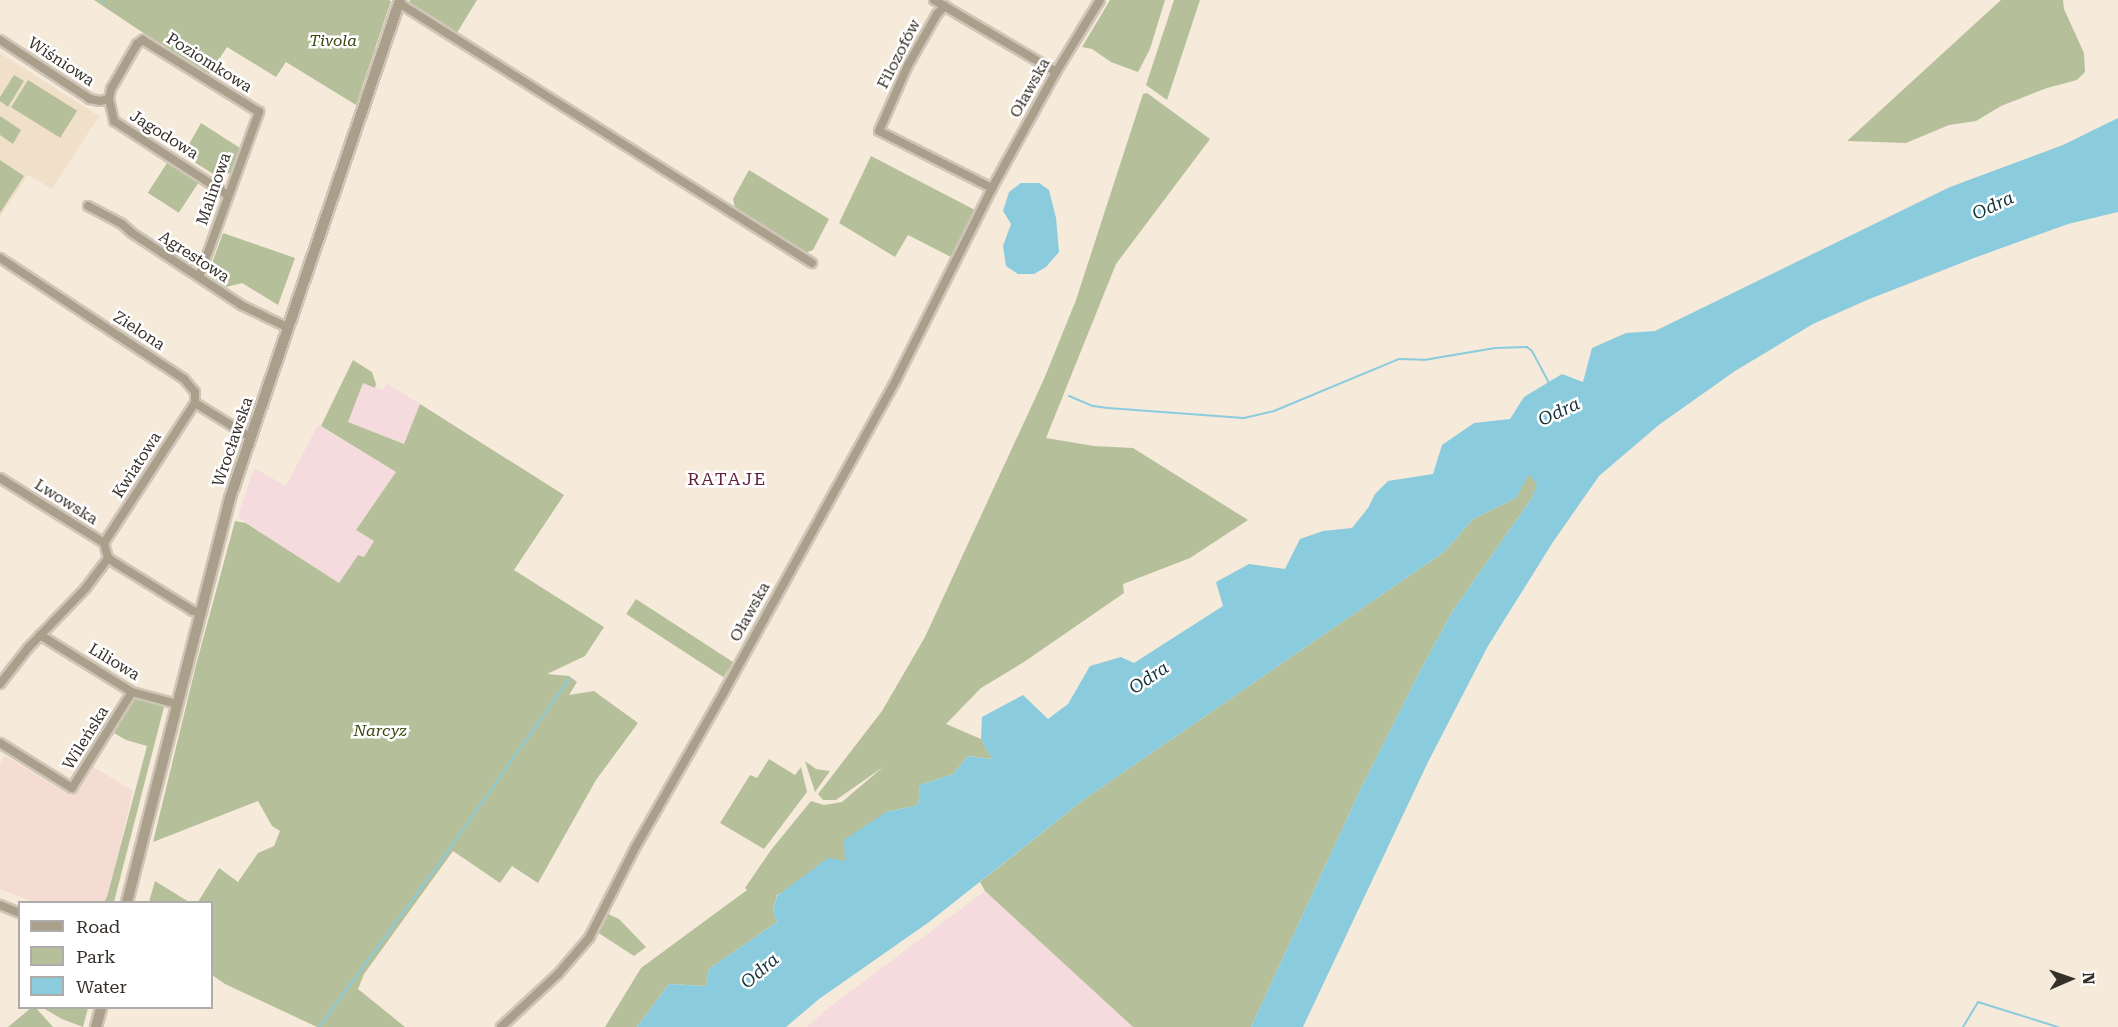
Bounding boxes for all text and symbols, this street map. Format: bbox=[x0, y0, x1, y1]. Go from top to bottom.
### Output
street label: Filozofów bbox=[873, 16, 925, 92]
street label: Poziomkowa bbox=[163, 29, 255, 97]
park label: Tivola bbox=[309, 31, 357, 51]
street label: Wiśniowa bbox=[24, 33, 98, 91]
street label: Oławska bbox=[1006, 55, 1054, 121]
street label: Jagodowa bbox=[126, 106, 202, 164]
street label: Malinowa bbox=[193, 150, 235, 228]
water label: Odra bbox=[1969, 187, 2017, 225]
street label: Agrestowa bbox=[155, 227, 233, 287]
street label: Zielona bbox=[110, 307, 168, 355]
water label: Odra bbox=[1535, 393, 1583, 431]
street label: Wrocławska bbox=[209, 395, 257, 489]
street label: Kwiatowa bbox=[109, 428, 165, 502]
district label: RATAJE bbox=[687, 468, 767, 490]
street label: Lwowska bbox=[31, 475, 101, 529]
street label: Oławska bbox=[726, 579, 774, 645]
street label: Liliowa bbox=[85, 639, 143, 685]
water label: Odra bbox=[1125, 657, 1173, 699]
street label: Wileńska bbox=[59, 703, 113, 773]
park label: Narcyz bbox=[353, 721, 407, 741]
legend bbox=[18, 901, 213, 1009]
text: Road bbox=[76, 916, 120, 937]
text: Park bbox=[76, 946, 116, 967]
water label: Odra bbox=[737, 949, 783, 993]
north arrow bbox=[2040, 949, 2100, 1009]
text: N bbox=[2079, 972, 2098, 985]
text: Water bbox=[76, 976, 127, 997]

